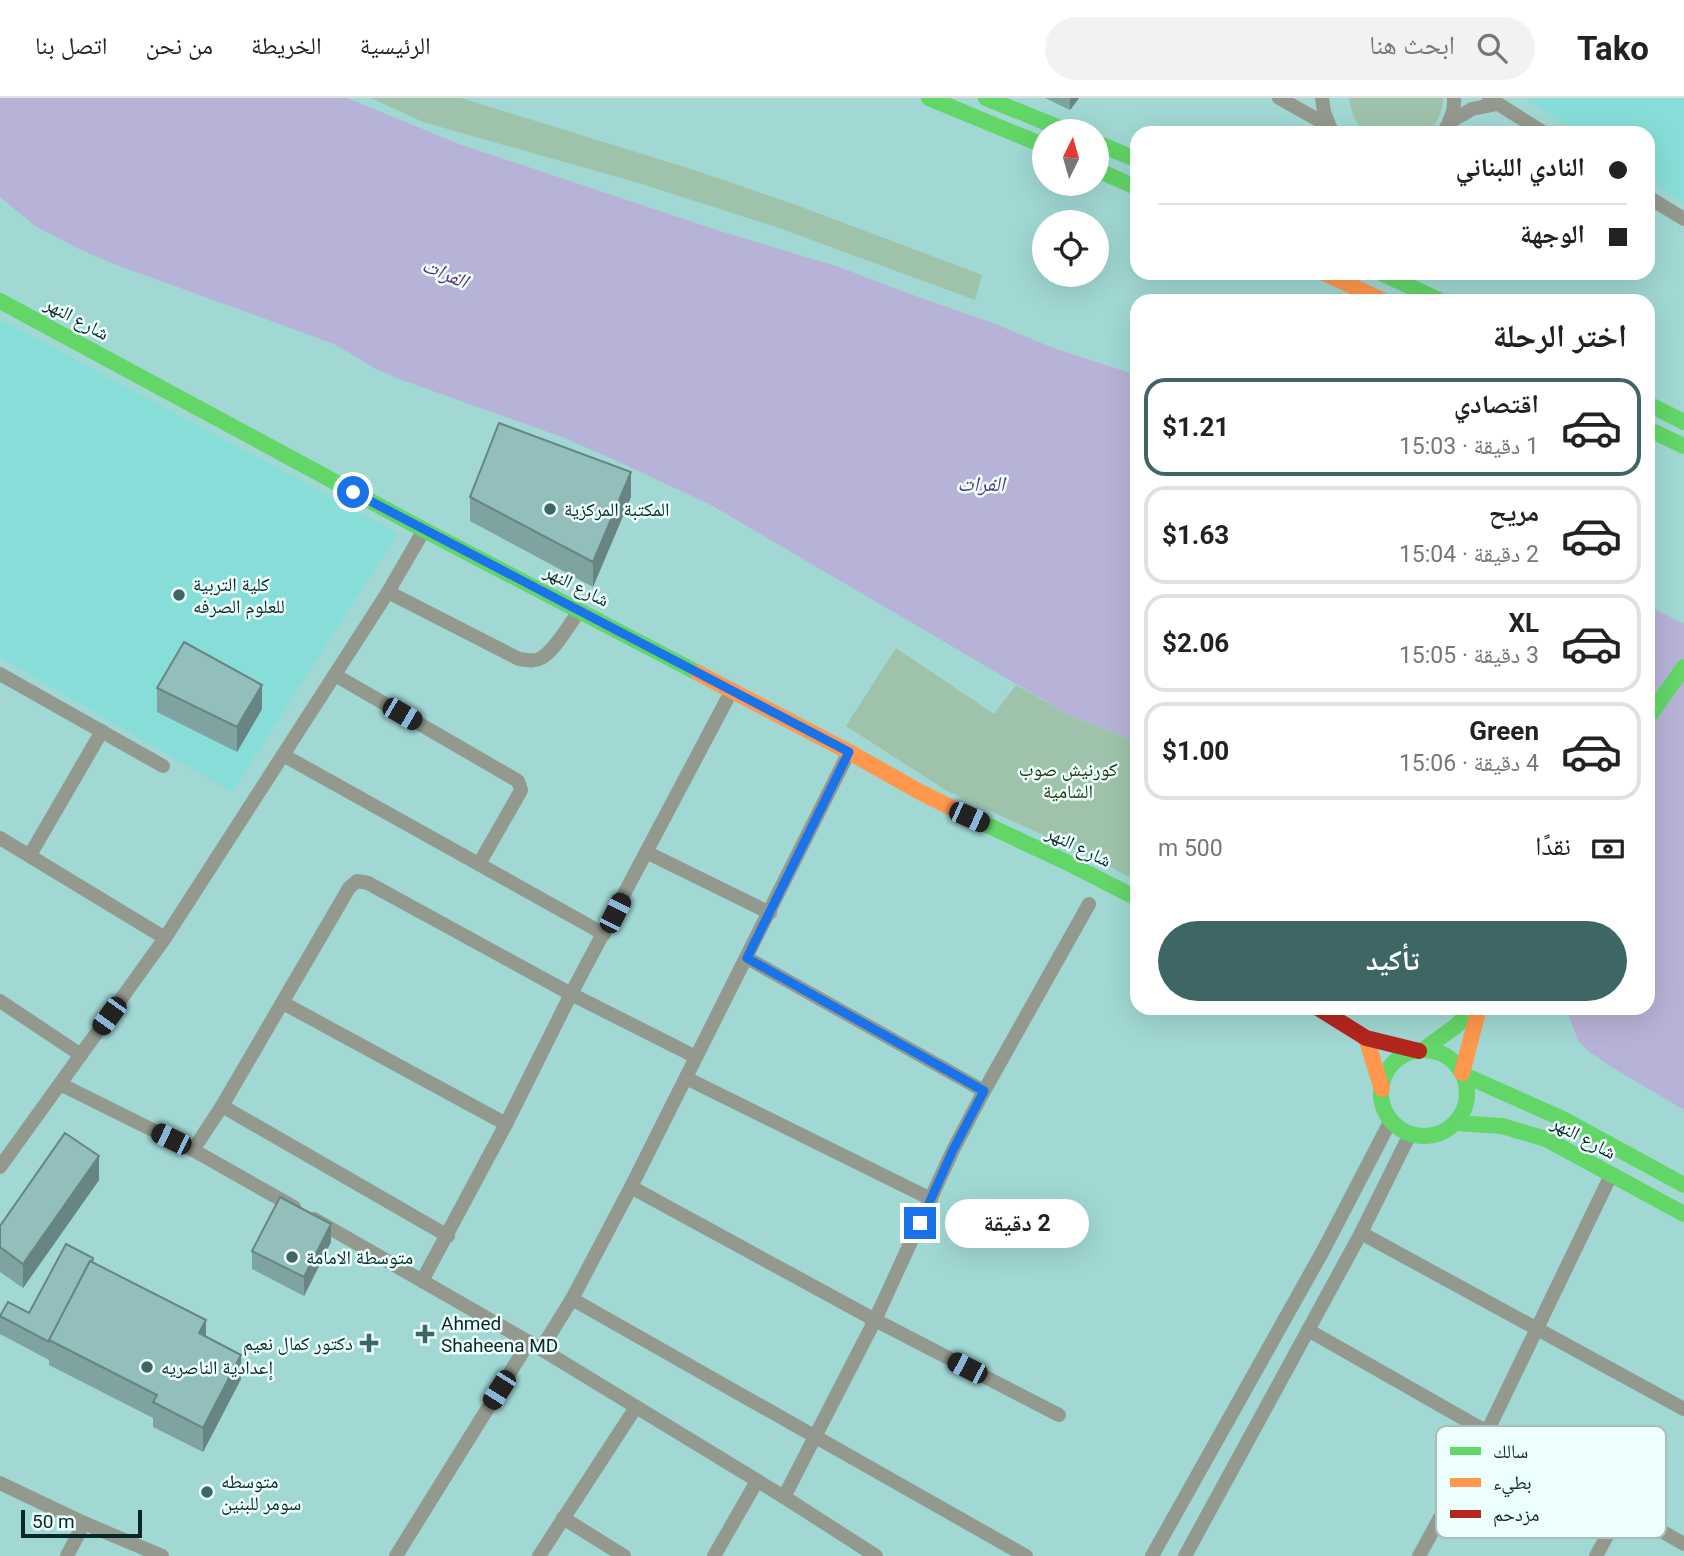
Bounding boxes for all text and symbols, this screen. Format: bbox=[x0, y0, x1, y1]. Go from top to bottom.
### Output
search box bbox=[1045, 17, 1535, 80]
icon: search bbox=[1473, 29, 1511, 67]
text: Tako bbox=[1577, 29, 1649, 68]
text: ابحث هنا bbox=[1369, 30, 1455, 60]
text: اتصل بنا bbox=[35, 32, 107, 60]
text: من نحن bbox=[145, 32, 213, 60]
text: الخريطة bbox=[251, 32, 322, 60]
text: الرئيسية bbox=[360, 32, 431, 60]
north arrow bbox=[1032, 119, 1110, 196]
map controls bbox=[1032, 119, 1109, 287]
text: النادي اللبناني bbox=[1455, 152, 1585, 182]
button: locate bbox=[1032, 210, 1109, 287]
text: الوجهة bbox=[1520, 219, 1585, 249]
water label: الفرات bbox=[419, 253, 473, 294]
street label: شارع النهر bbox=[40, 291, 113, 345]
text: اختر الرحلة bbox=[1493, 317, 1627, 355]
text: اقتصادي bbox=[1454, 389, 1539, 419]
icon: car bbox=[1560, 396, 1623, 459]
text: $1.21 bbox=[1162, 412, 1229, 442]
text: 1 دقيقة · 15:03 bbox=[1399, 433, 1539, 460]
water label: الفرات bbox=[957, 472, 1007, 496]
route start bbox=[337, 476, 369, 508]
text: مريح bbox=[1489, 497, 1539, 527]
place label: المكتبة المركزية bbox=[564, 498, 670, 521]
marker: المكتبة المركزية bbox=[542, 501, 558, 517]
icon: car bbox=[1560, 504, 1623, 567]
text: $1.63 bbox=[1162, 520, 1229, 550]
text: 2 دقيقة · 15:04 bbox=[1399, 541, 1539, 568]
street label: شارع النهر bbox=[540, 559, 613, 612]
place label: كلية التربية للعلوم الصرفه bbox=[193, 573, 285, 620]
marker: كلية التربية للعلوم الصرفه bbox=[171, 587, 187, 603]
text: XL bbox=[1508, 608, 1539, 638]
icon: car bbox=[1560, 612, 1623, 675]
text: $2.06 bbox=[1162, 628, 1229, 658]
text: 3 دقيقة · 15:05 bbox=[1399, 642, 1539, 669]
car bbox=[379, 694, 426, 734]
text: Green bbox=[1469, 716, 1539, 746]
icon: car bbox=[1560, 720, 1623, 783]
text: $1.00 bbox=[1162, 736, 1229, 766]
text: 4 دقيقة · 15:06 bbox=[1399, 750, 1539, 777]
park label: كورنيش صوب الشامية bbox=[1019, 758, 1117, 803]
car bbox=[946, 799, 993, 835]
street label: شارع النهر bbox=[1041, 820, 1115, 872]
icon: cash bbox=[1589, 830, 1627, 868]
text: نقدًا bbox=[1535, 831, 1571, 861]
text: 500 m bbox=[1158, 835, 1223, 862]
car bbox=[597, 890, 634, 936]
button: تأكيد bbox=[1158, 921, 1627, 1001]
car bbox=[89, 993, 130, 1039]
street label: شارع النهر bbox=[1547, 1110, 1620, 1164]
car bbox=[148, 1120, 195, 1158]
callout: 2 دقيقة bbox=[944, 1198, 1088, 1248]
route end bbox=[904, 1207, 936, 1239]
text: 2 دقيقة bbox=[983, 1210, 1051, 1237]
place label: متوسطة الامامة bbox=[306, 1246, 413, 1269]
marker: متوسطة الامامة bbox=[284, 1249, 300, 1265]
place label: Ahmed Shaheena MD bbox=[441, 1312, 558, 1357]
marker: Ahmed Shaheena MD bbox=[415, 1324, 435, 1344]
place label: دكتور كمال نعيم bbox=[243, 1332, 353, 1356]
marker: دكتور كمال نعيم bbox=[359, 1333, 379, 1353]
car bbox=[944, 1349, 991, 1387]
place label: إعدادية الناصريه bbox=[161, 1356, 273, 1381]
marker: إعدادية الناصريه bbox=[139, 1359, 155, 1375]
car bbox=[479, 1367, 520, 1413]
legend bbox=[1436, 1426, 1666, 1538]
text: سالك bbox=[1493, 1440, 1528, 1463]
place label: متوسطه سومر للبنين bbox=[221, 1470, 301, 1515]
text: بطيء bbox=[1493, 1471, 1532, 1498]
marker: متوسطه سومر للبنين bbox=[199, 1484, 215, 1500]
text: مزدحم bbox=[1493, 1503, 1539, 1527]
scale bar bbox=[21, 1507, 142, 1539]
text: 50 m bbox=[32, 1510, 75, 1533]

